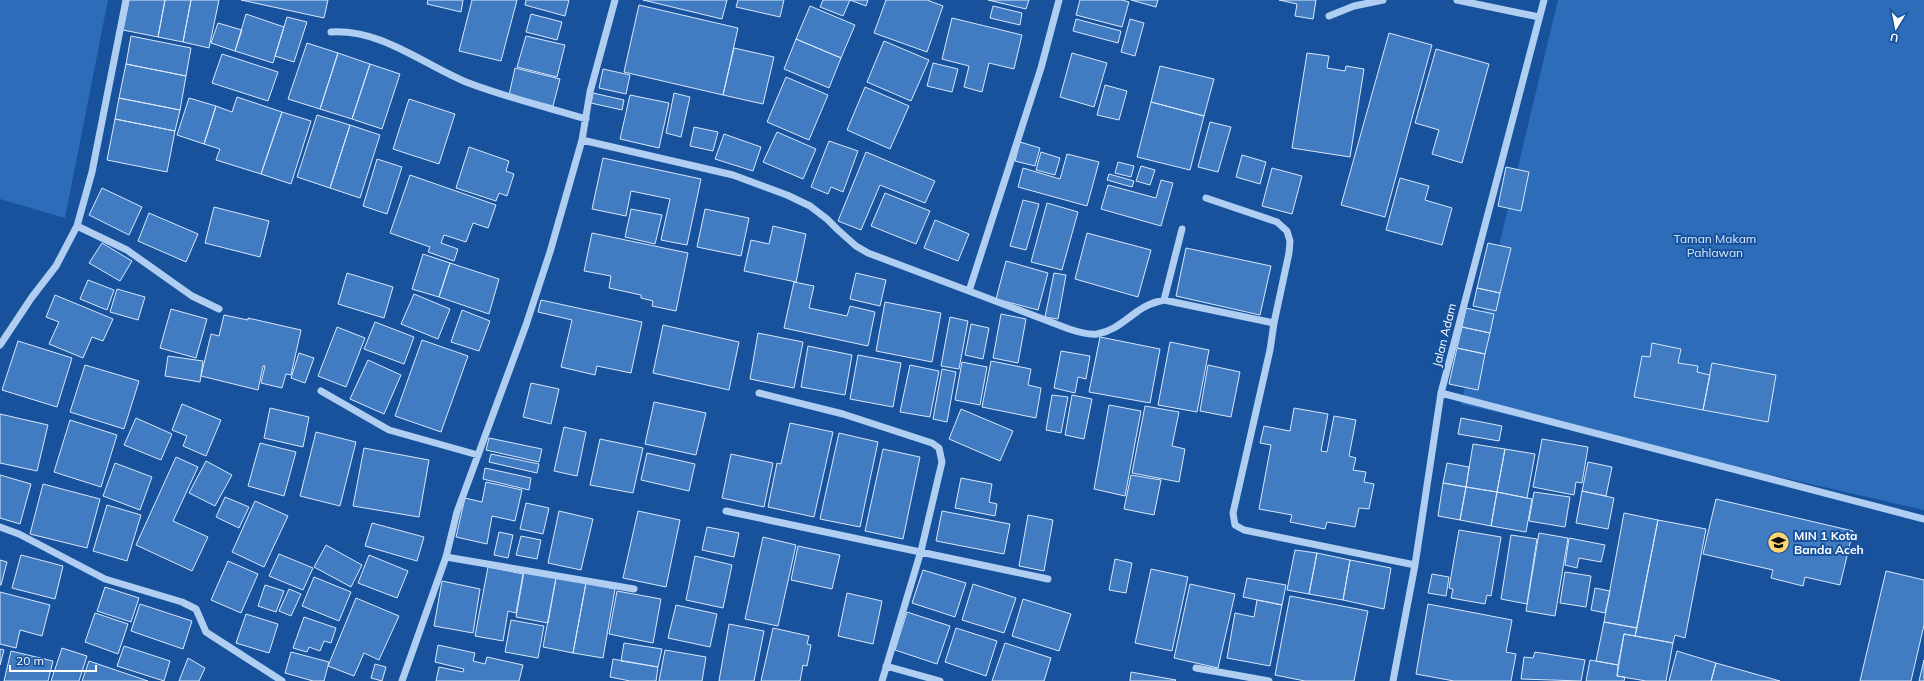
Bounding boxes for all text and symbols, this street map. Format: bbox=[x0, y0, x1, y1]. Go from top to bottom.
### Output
north arrow bbox=[1876, 8, 1916, 48]
text: U bbox=[1889, 30, 1899, 45]
park label: Taman Makam Pahlawan bbox=[1674, 231, 1756, 260]
street label: Jalan Adam bbox=[1429, 302, 1459, 368]
place label: MIN 1 Kota Banda Aceh bbox=[1794, 528, 1864, 557]
school or university icon: MIN 1 Kota Banda Aceh bbox=[1765, 529, 1791, 555]
scale bar bbox=[10, 647, 96, 673]
text: 20 m bbox=[16, 653, 44, 668]

